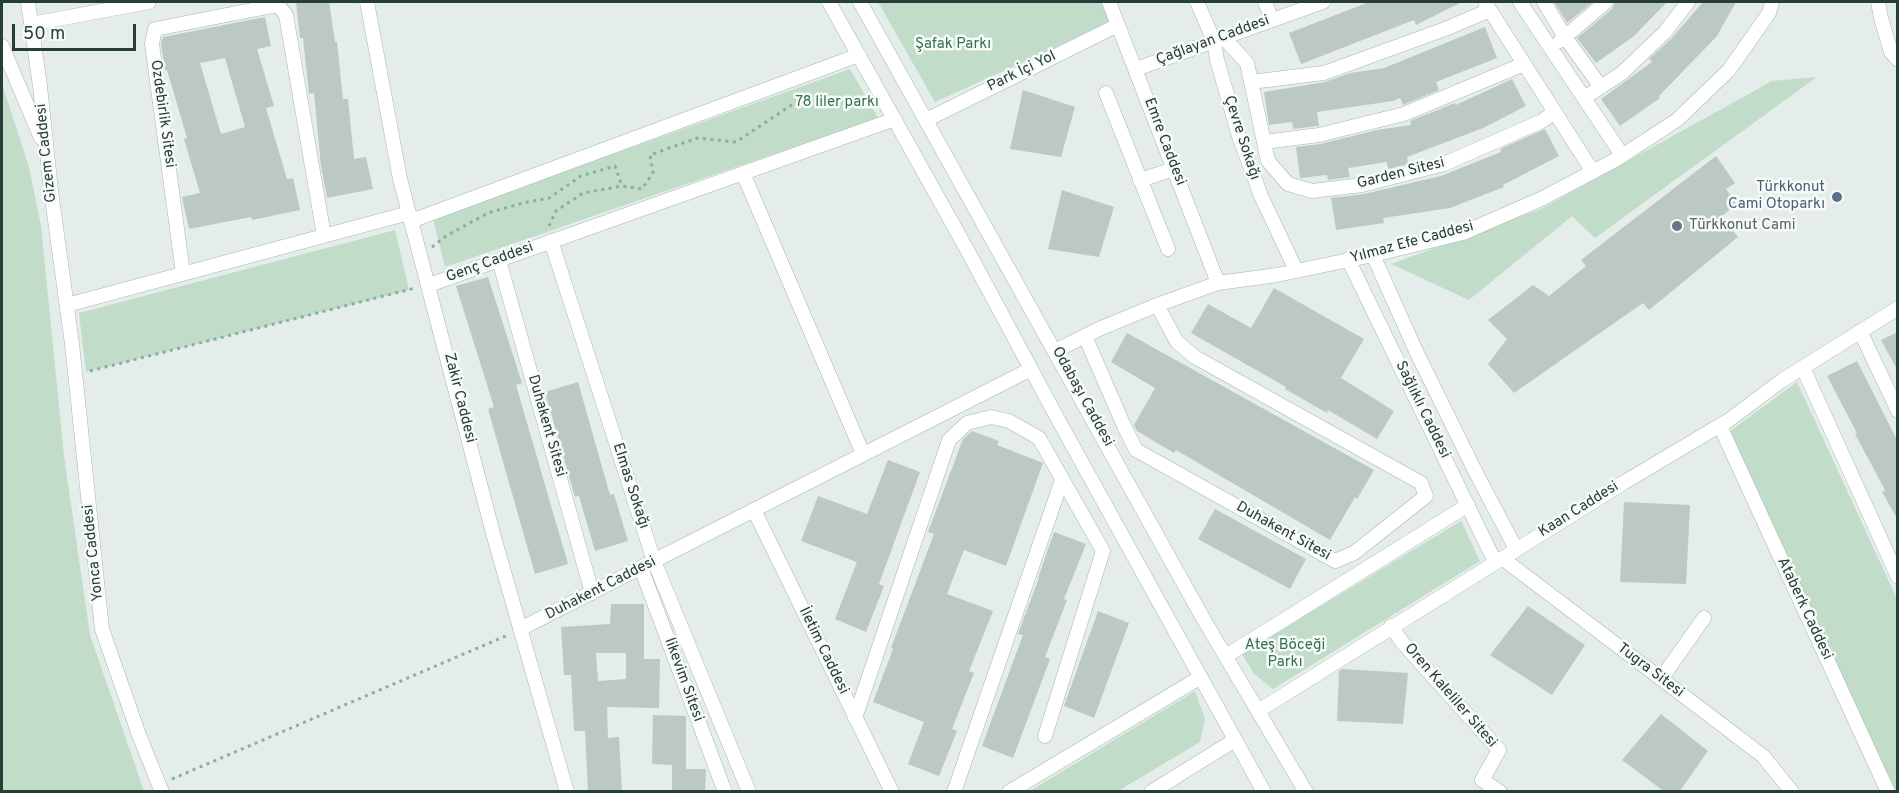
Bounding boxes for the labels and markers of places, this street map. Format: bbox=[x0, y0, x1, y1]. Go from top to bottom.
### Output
place label: Türkkonut Cami Otoparkı bbox=[1728, 179, 1825, 214]
marker: Türkkonut Cami Otoparkı bbox=[1830, 190, 1844, 204]
place label: Türkkonut Cami bbox=[1689, 217, 1796, 235]
marker: Türkkonut Cami bbox=[1670, 219, 1684, 233]

